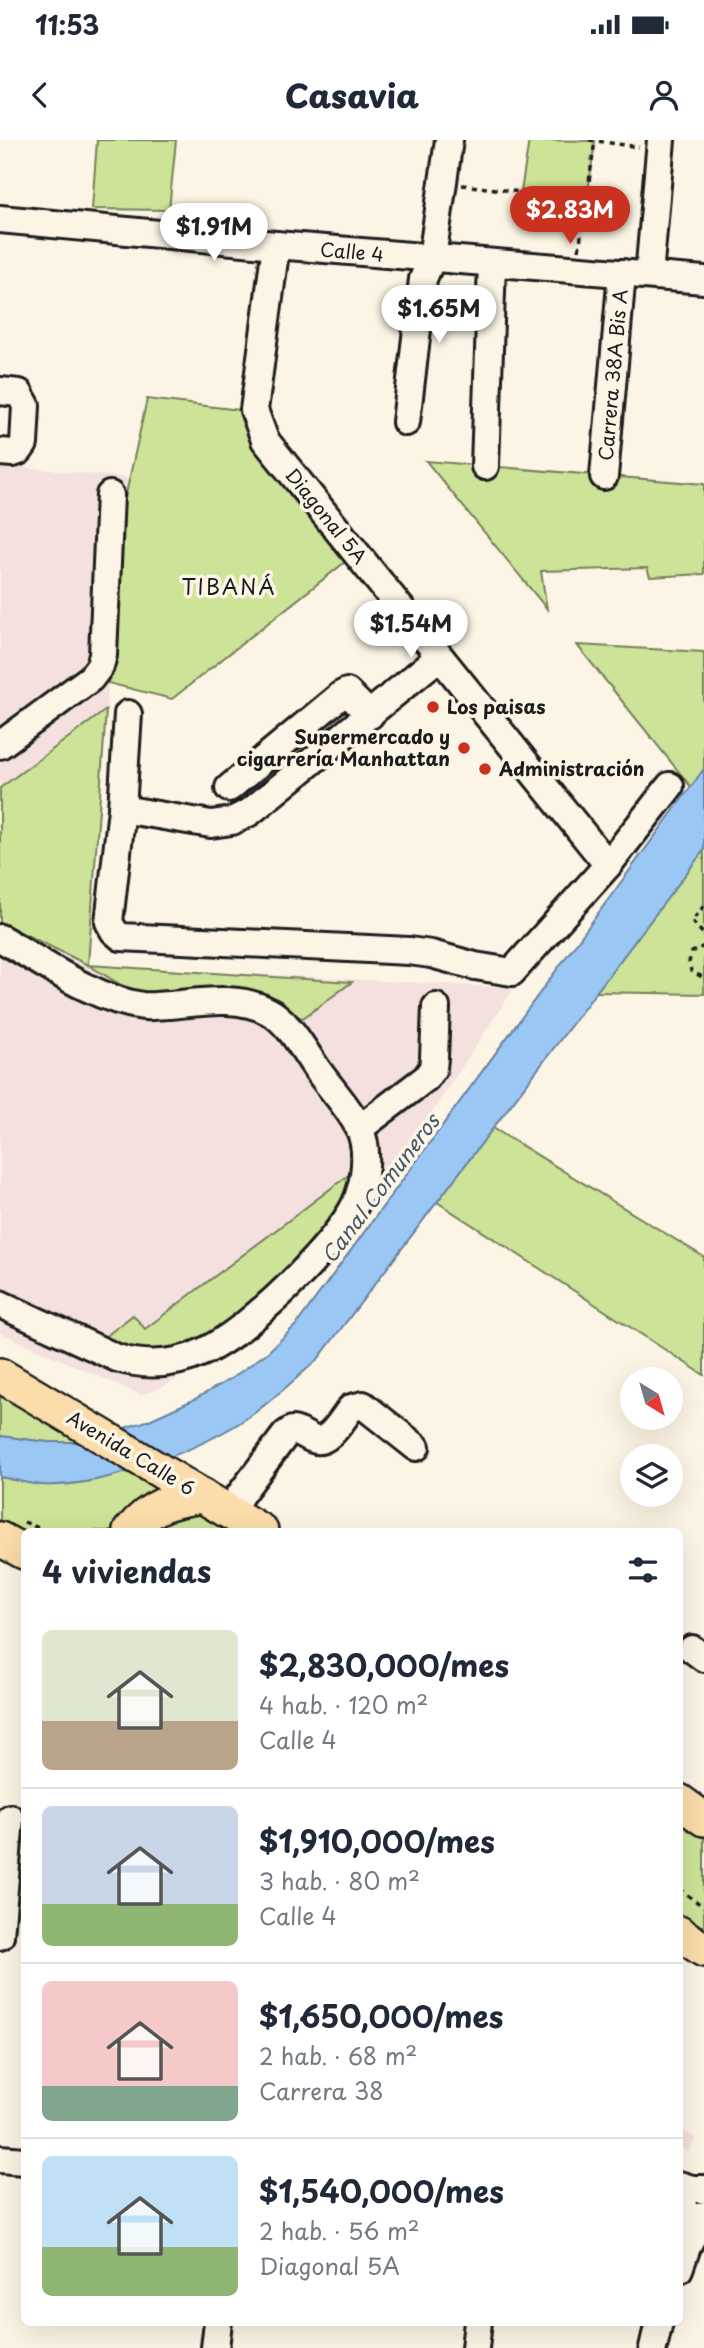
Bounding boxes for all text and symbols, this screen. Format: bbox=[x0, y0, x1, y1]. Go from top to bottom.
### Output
text: 11:53 bbox=[35, 5, 99, 44]
text: Casavia bbox=[285, 71, 419, 119]
icon: back bbox=[21, 76, 59, 114]
icon: person bbox=[645, 76, 683, 114]
pin: $2.83M bbox=[513, 186, 627, 246]
text: $2.83M bbox=[526, 191, 614, 226]
pin: $1.91M bbox=[157, 204, 271, 263]
text: $1.91M bbox=[176, 208, 252, 243]
street label: Calle 4 bbox=[319, 234, 385, 268]
pin: $1.65M bbox=[382, 286, 496, 345]
street label: Carrera 38A Bis A bbox=[591, 288, 633, 462]
text: $1.65M bbox=[397, 290, 481, 325]
street label: Diagonal 5A bbox=[279, 461, 374, 569]
district label: TIBANÁ bbox=[181, 570, 277, 602]
pin: $1.54M bbox=[354, 601, 468, 660]
text: $1.54M bbox=[370, 605, 452, 640]
place label: Los paisas bbox=[447, 692, 546, 720]
marker: Los paisas bbox=[425, 699, 441, 715]
place label: Supermercado y cigarrería Manhattan bbox=[237, 722, 450, 772]
marker: Supermercado y cigarrería Manhattan bbox=[456, 740, 472, 756]
place label: Administración bbox=[498, 754, 644, 782]
marker: Administración bbox=[477, 761, 493, 777]
water label: Canal Comuneros bbox=[313, 1105, 448, 1269]
north arrow bbox=[620, 1367, 682, 1430]
map controls bbox=[620, 1367, 683, 1507]
street label: Avenida Calle 6 bbox=[62, 1403, 201, 1501]
button: layers bbox=[620, 1444, 683, 1507]
text: 4 viviendas bbox=[42, 1548, 211, 1593]
icon: filters bbox=[624, 1551, 662, 1589]
text: $2,830,000/mes bbox=[259, 1642, 509, 1687]
icon: home bbox=[98, 1658, 182, 1742]
text: 4 hab. · 120 m² bbox=[259, 1687, 428, 1722]
text: Calle 4 bbox=[259, 1722, 337, 1757]
text: $1,910,000/mes bbox=[259, 1818, 495, 1863]
icon: home bbox=[98, 1834, 182, 1918]
text: 3 hab. · 80 m² bbox=[259, 1863, 420, 1898]
text: Calle 4 bbox=[259, 1898, 337, 1933]
text: $1,650,000/mes bbox=[259, 1993, 503, 2038]
icon: home bbox=[98, 2009, 182, 2093]
text: 2 hab. · 68 m² bbox=[259, 2038, 417, 2073]
text: Carrera 38 bbox=[259, 2073, 384, 2108]
text: $1,540,000/mes bbox=[259, 2168, 504, 2213]
icon: home bbox=[98, 2184, 182, 2268]
text: 2 hab. · 56 m² bbox=[259, 2213, 420, 2248]
text: Diagonal 5A bbox=[259, 2248, 400, 2283]

